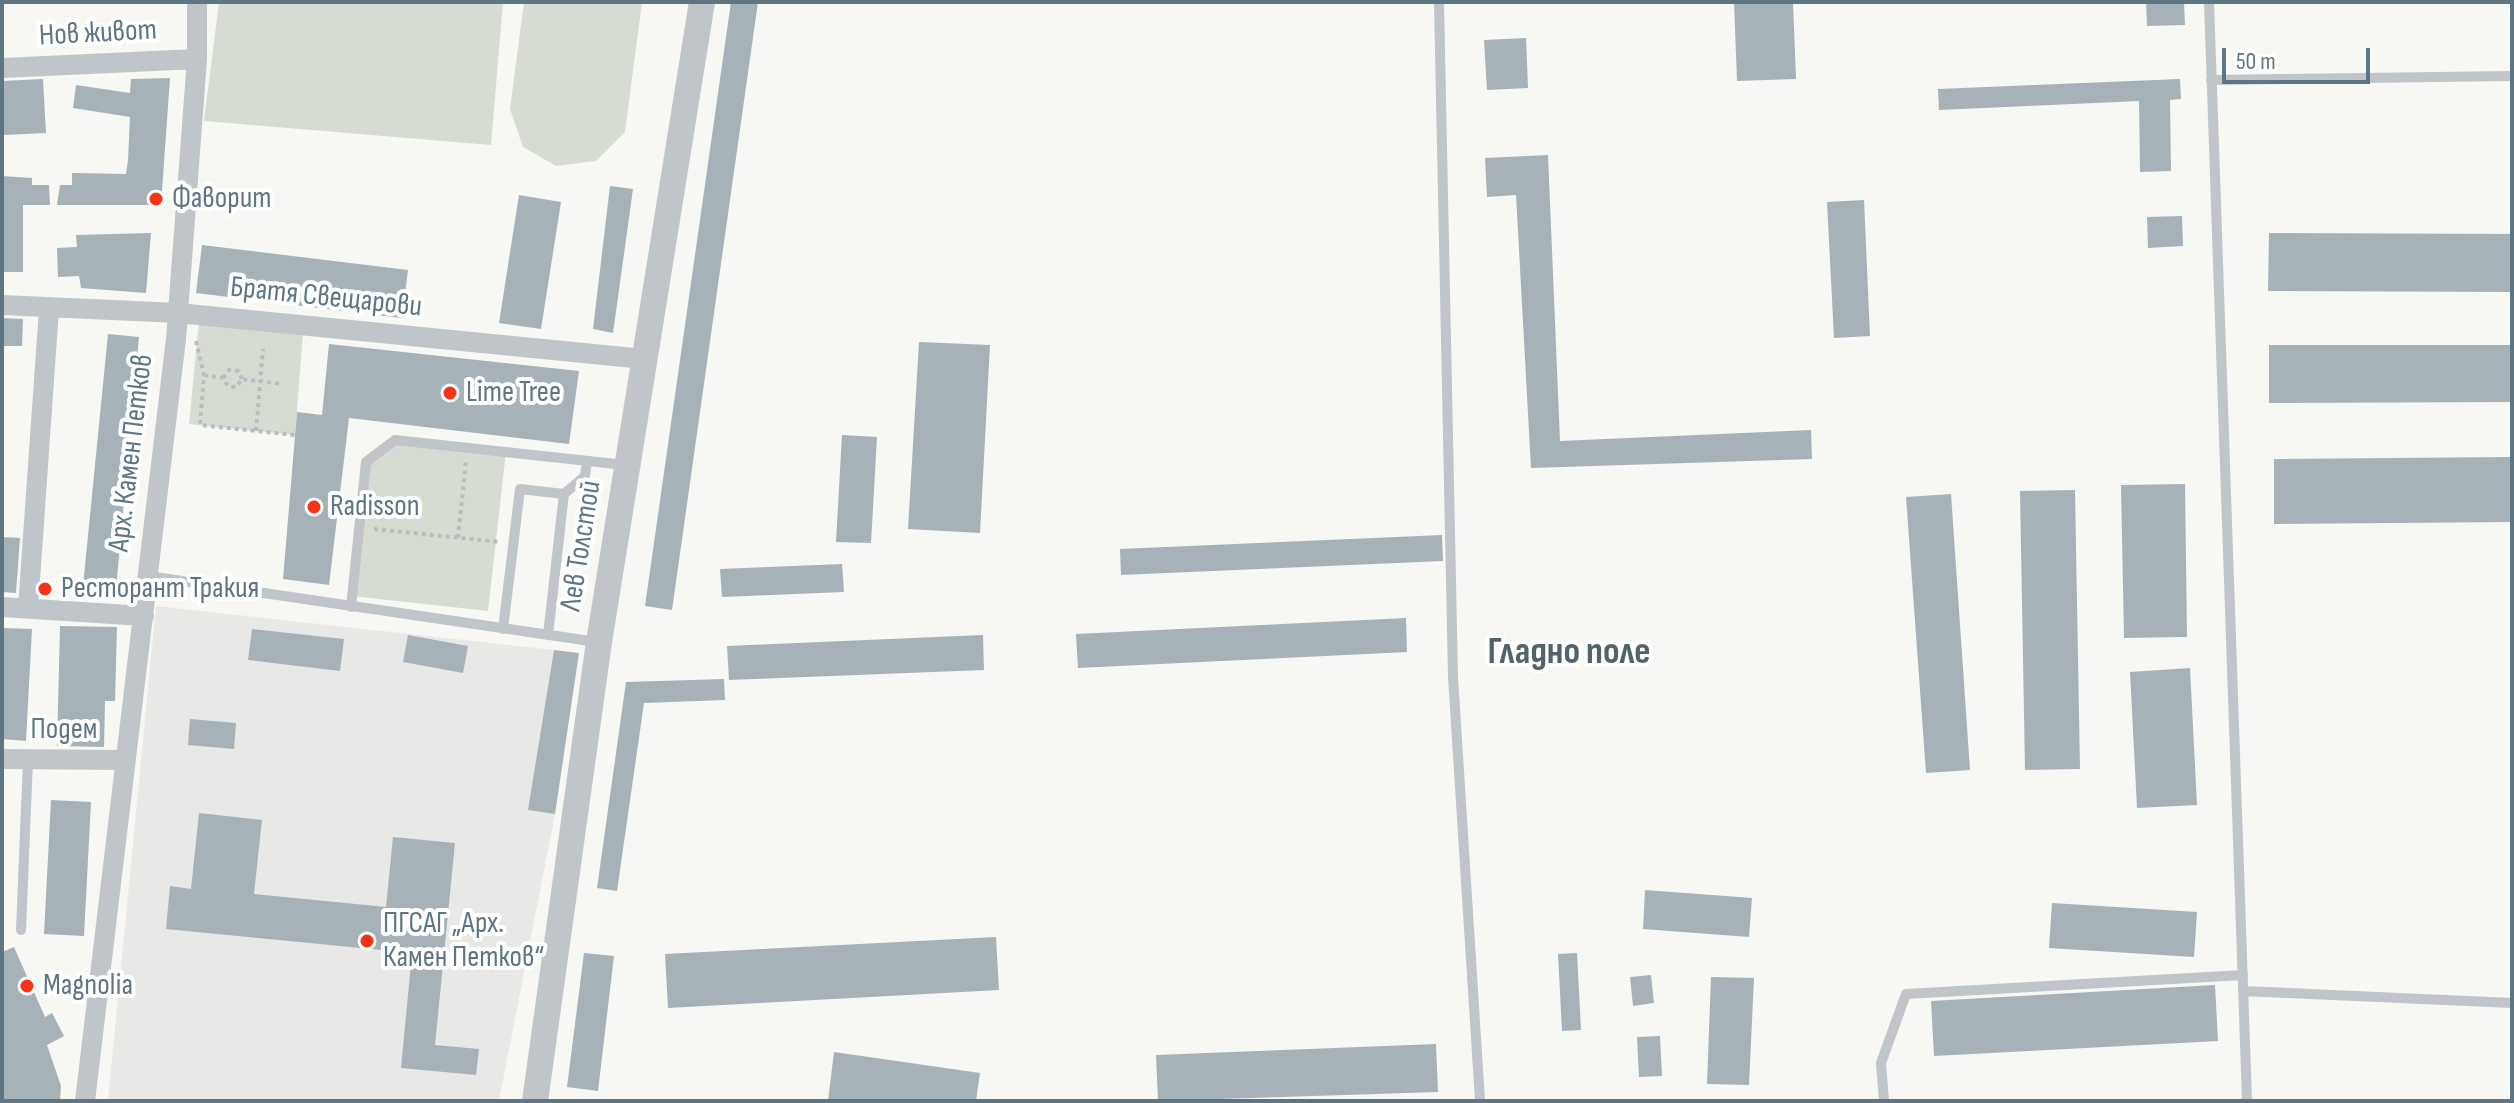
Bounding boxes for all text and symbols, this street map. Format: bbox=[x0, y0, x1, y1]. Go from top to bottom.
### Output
street label: Нов живот bbox=[38, 13, 158, 55]
scale bar bbox=[2226, 32, 2374, 82]
text: 50 m bbox=[2236, 47, 2276, 76]
place label: Фаворит bbox=[172, 181, 271, 217]
marker: Фаворит bbox=[147, 190, 165, 208]
street label: Братя Свещарови bbox=[228, 270, 424, 326]
street label: Арх. Камен Петков bbox=[102, 352, 162, 554]
place label: Lime Tree bbox=[466, 375, 561, 411]
marker: Lime Tree bbox=[441, 384, 459, 402]
street label: Лев Толстой bbox=[554, 478, 610, 614]
place label: Radisson bbox=[330, 489, 420, 525]
marker: Radisson bbox=[305, 498, 323, 516]
place label: Ресторант Тракия bbox=[61, 571, 259, 607]
marker: Ресторант Тракия bbox=[36, 580, 54, 598]
district label: Гладно поле bbox=[1488, 630, 1650, 676]
street label: Подем bbox=[31, 712, 97, 748]
place label: ПГСАГ „Арх. Камен Петков“ bbox=[383, 906, 544, 976]
marker: ПГСАГ „Арх. Камен Петков“ bbox=[358, 932, 376, 950]
place label: Magnolia bbox=[43, 968, 133, 1004]
marker: Magnolia bbox=[18, 977, 36, 995]

